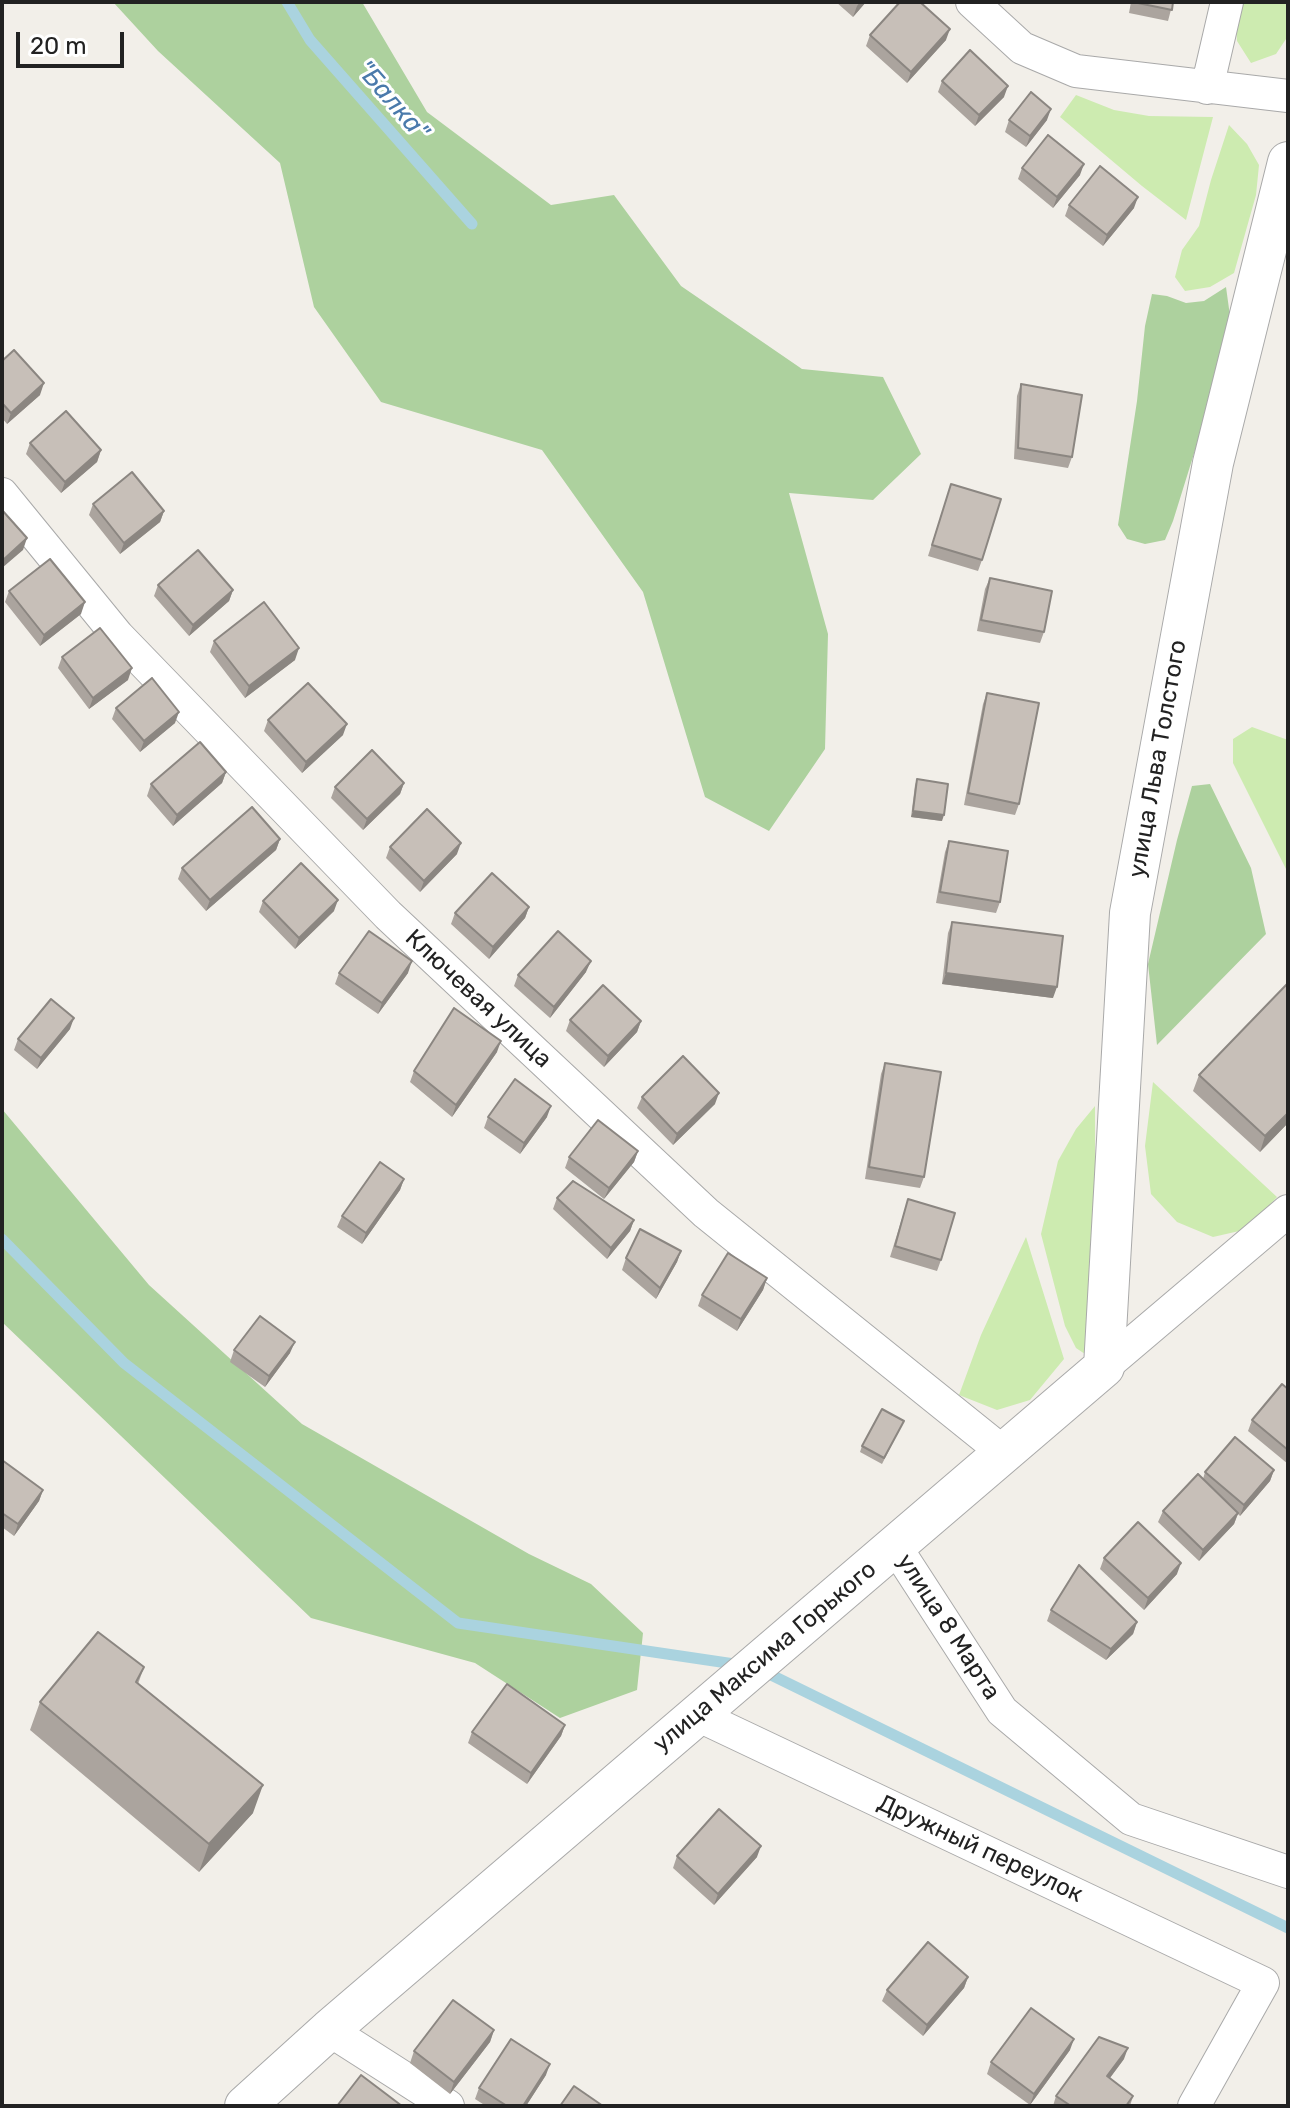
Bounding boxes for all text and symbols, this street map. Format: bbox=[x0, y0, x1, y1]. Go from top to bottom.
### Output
scale bar bbox=[20, 16, 128, 66]
text: 20 m bbox=[30, 32, 87, 60]
water label: "Балка" bbox=[349, 55, 435, 147]
street label: улица Льва Толстого bbox=[1123, 638, 1193, 880]
street label: Ключевая улица bbox=[399, 924, 557, 1074]
street label: улица 8 Марта bbox=[890, 1549, 1006, 1705]
street label: улица Максима Горького bbox=[648, 1555, 882, 1759]
street label: Дружный переулок bbox=[873, 1789, 1087, 1909]

